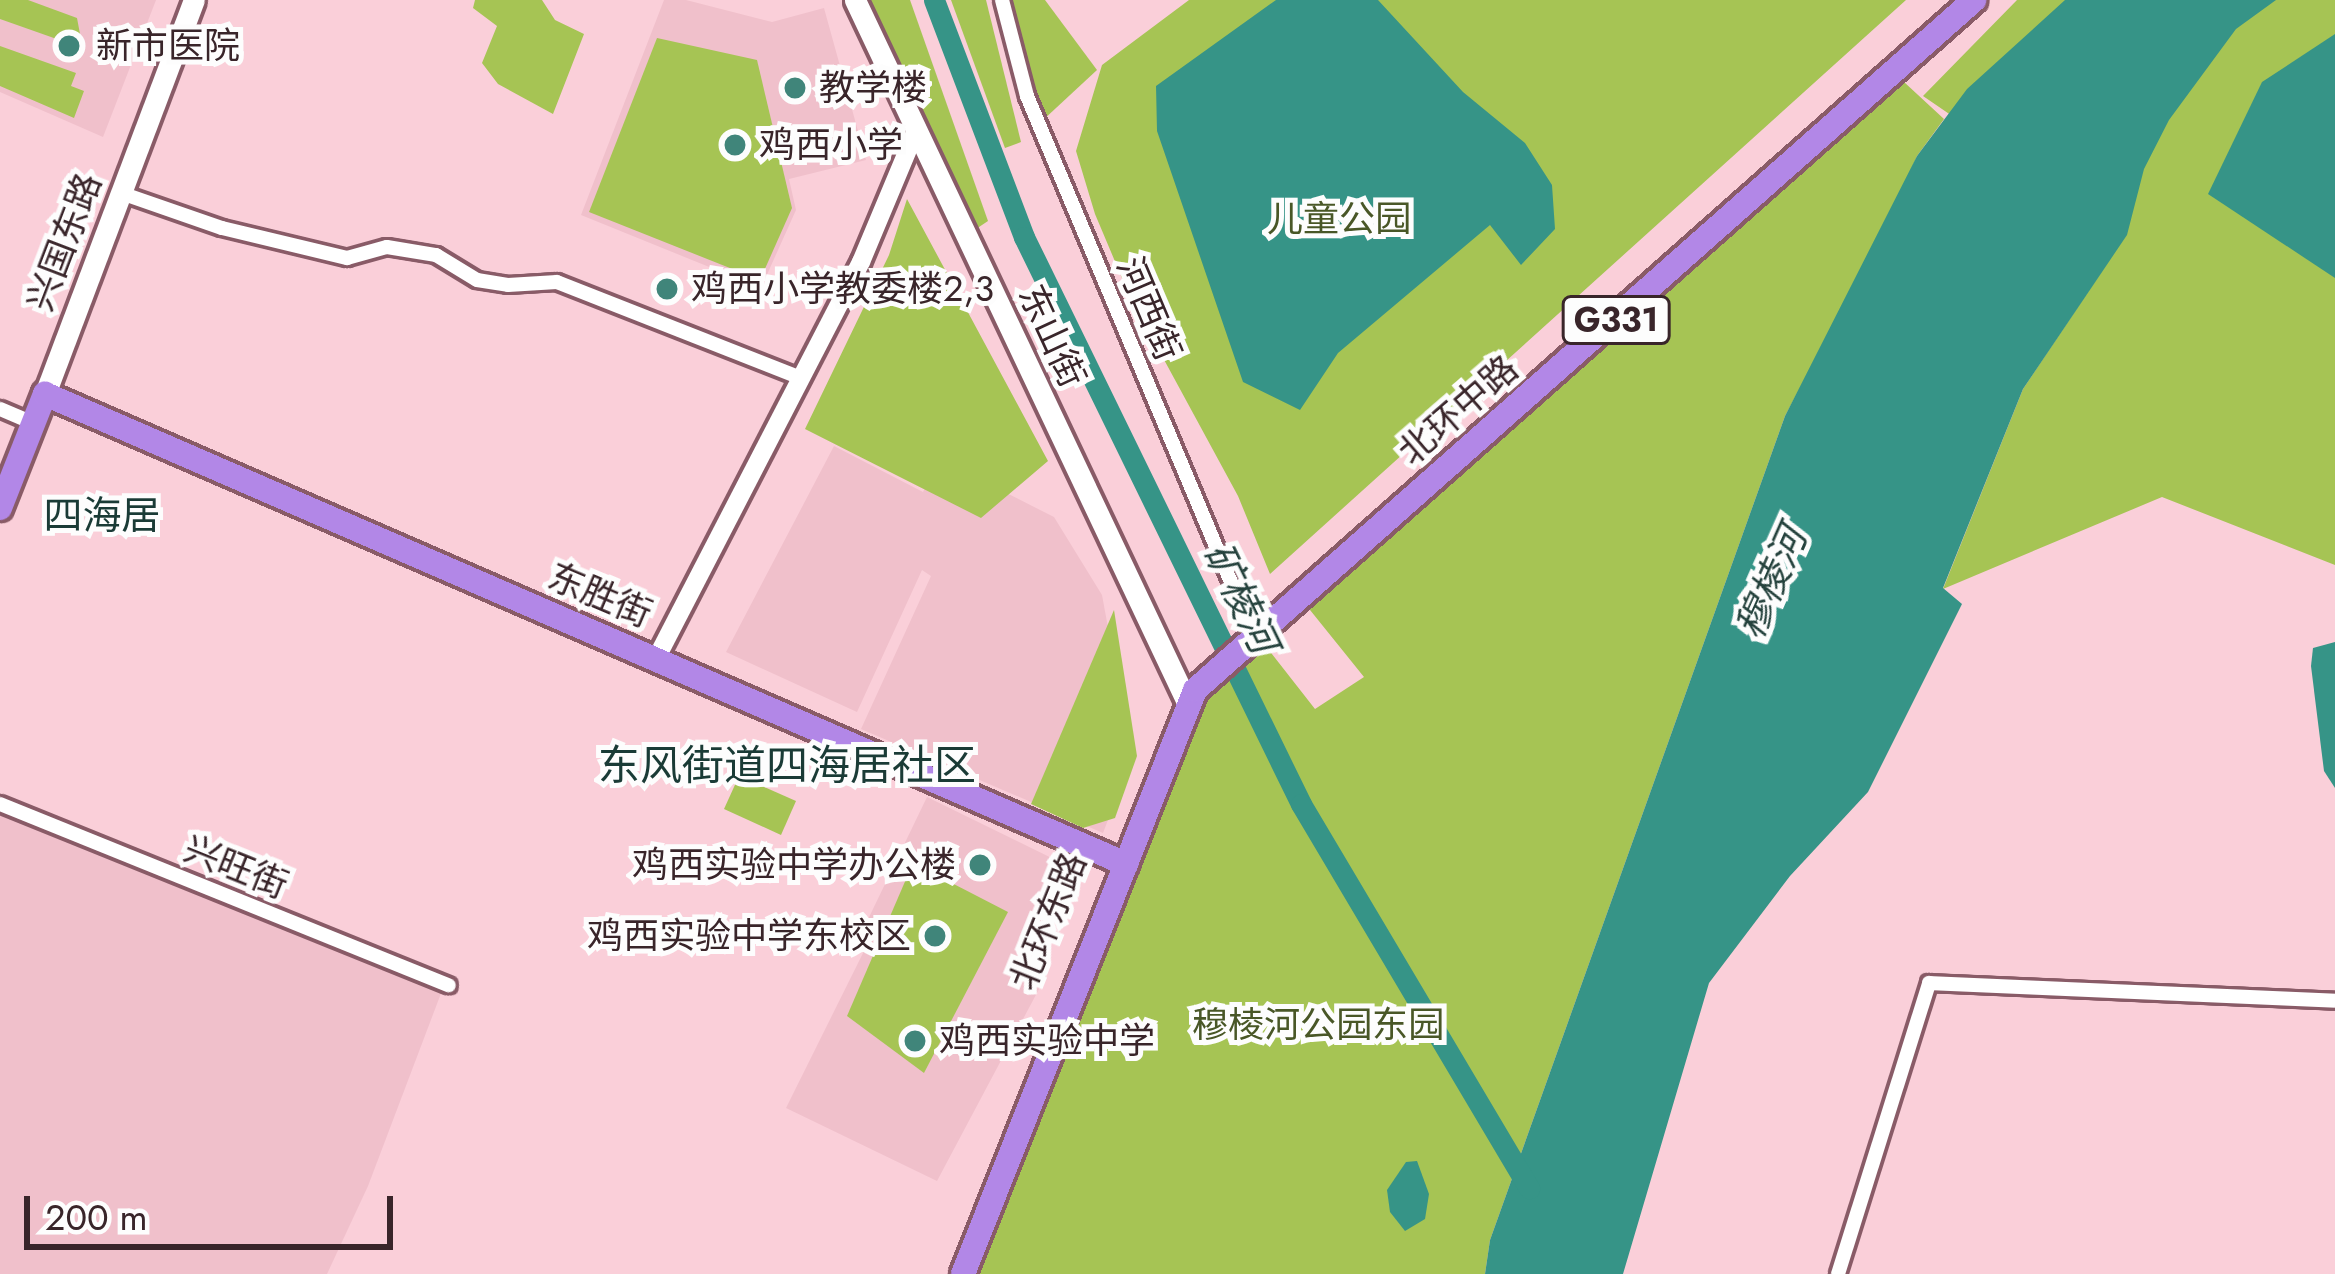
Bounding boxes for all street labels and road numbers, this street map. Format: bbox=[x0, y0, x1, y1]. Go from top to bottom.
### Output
street label: 兴国东路 bbox=[18, 167, 110, 317]
street label: 河西街 bbox=[1108, 251, 1190, 367]
street label: 东山街 bbox=[1010, 278, 1094, 394]
road number: G331 bbox=[1559, 293, 1673, 347]
street label: 北环中路 bbox=[1389, 346, 1527, 474]
street label: 东胜街 bbox=[542, 554, 658, 636]
street label: 兴旺街 bbox=[178, 827, 294, 907]
street label: 北环东路 bbox=[1001, 846, 1095, 996]

